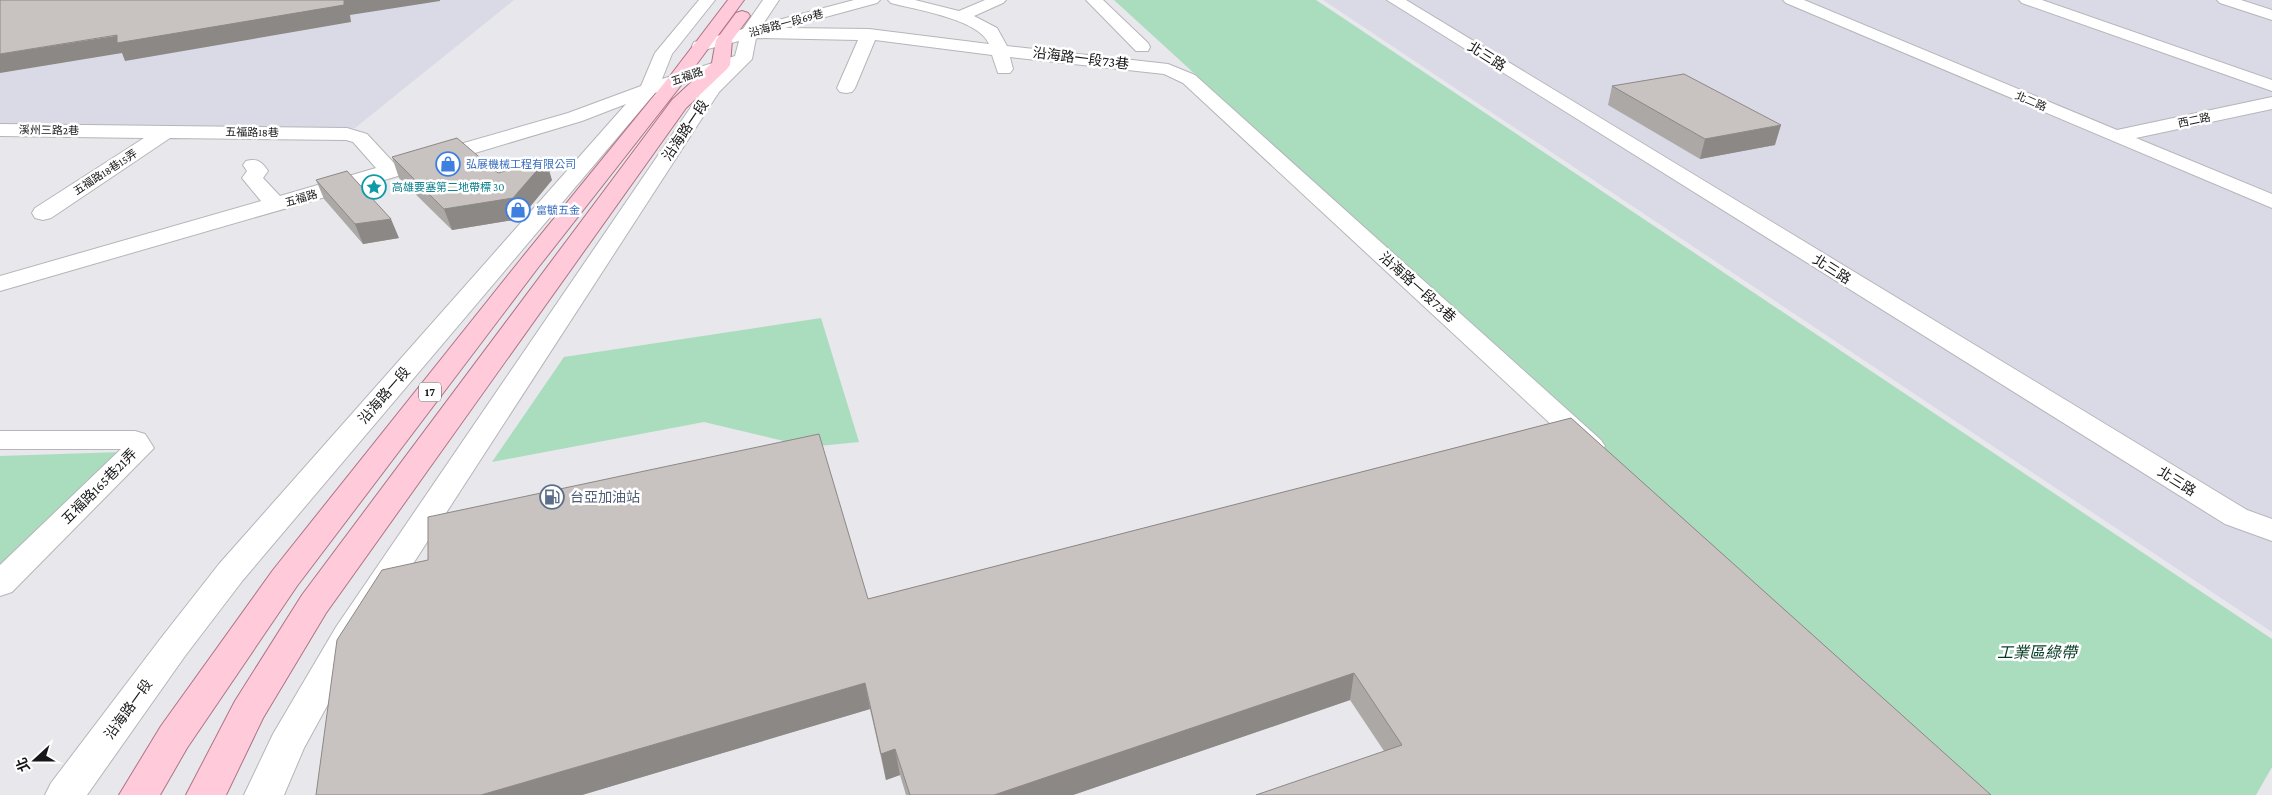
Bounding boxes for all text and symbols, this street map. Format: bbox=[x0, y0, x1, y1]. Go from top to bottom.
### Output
street label: 沿海路一段69巷 bbox=[747, 7, 825, 39]
street label: 北三路 bbox=[1465, 38, 1509, 74]
street label: 沿海路一段73巷 bbox=[1032, 44, 1130, 72]
street label: 五福路 bbox=[669, 65, 705, 87]
street label: 北二路 bbox=[2013, 89, 2049, 113]
street label: 沿海路一段 bbox=[659, 97, 711, 163]
street label: 西二路 bbox=[2177, 111, 2211, 129]
street label: 溪州三路2巷 bbox=[19, 123, 79, 137]
street label: 五福路18巷 bbox=[225, 126, 279, 138]
street label: 五福路18巷15弄 bbox=[71, 147, 139, 197]
shop icon: 弘展機械工程有限公司 bbox=[435, 151, 461, 177]
place label: 弘展機械工程有限公司 bbox=[466, 158, 576, 170]
place icon: 高雄要塞第二地帶標 30 bbox=[361, 174, 387, 200]
place label: 高雄要塞第二地帶標 30 bbox=[392, 181, 505, 193]
street label: 五福路 bbox=[283, 188, 319, 208]
shop icon: 富毓五金 bbox=[505, 197, 531, 223]
place label: 富毓五金 bbox=[536, 204, 580, 216]
street label: 沿海路一段73巷 bbox=[1377, 249, 1459, 325]
street label: 北三路 bbox=[1810, 251, 1854, 287]
street label: 沿海路一段 bbox=[355, 363, 413, 427]
road number: 17 bbox=[419, 382, 441, 402]
street label: 五福路165巷21弄 bbox=[58, 445, 140, 527]
street label: 北三路 bbox=[2155, 463, 2199, 499]
fuel station icon: 台亞加油站 bbox=[539, 484, 565, 510]
place label: 台亞加油站 bbox=[570, 489, 640, 505]
park label: 工業區綠帶 bbox=[1997, 644, 2079, 661]
street label: 沿海路一段 bbox=[101, 676, 155, 742]
north arrow bbox=[10, 735, 60, 785]
text: 北 bbox=[13, 755, 33, 774]

